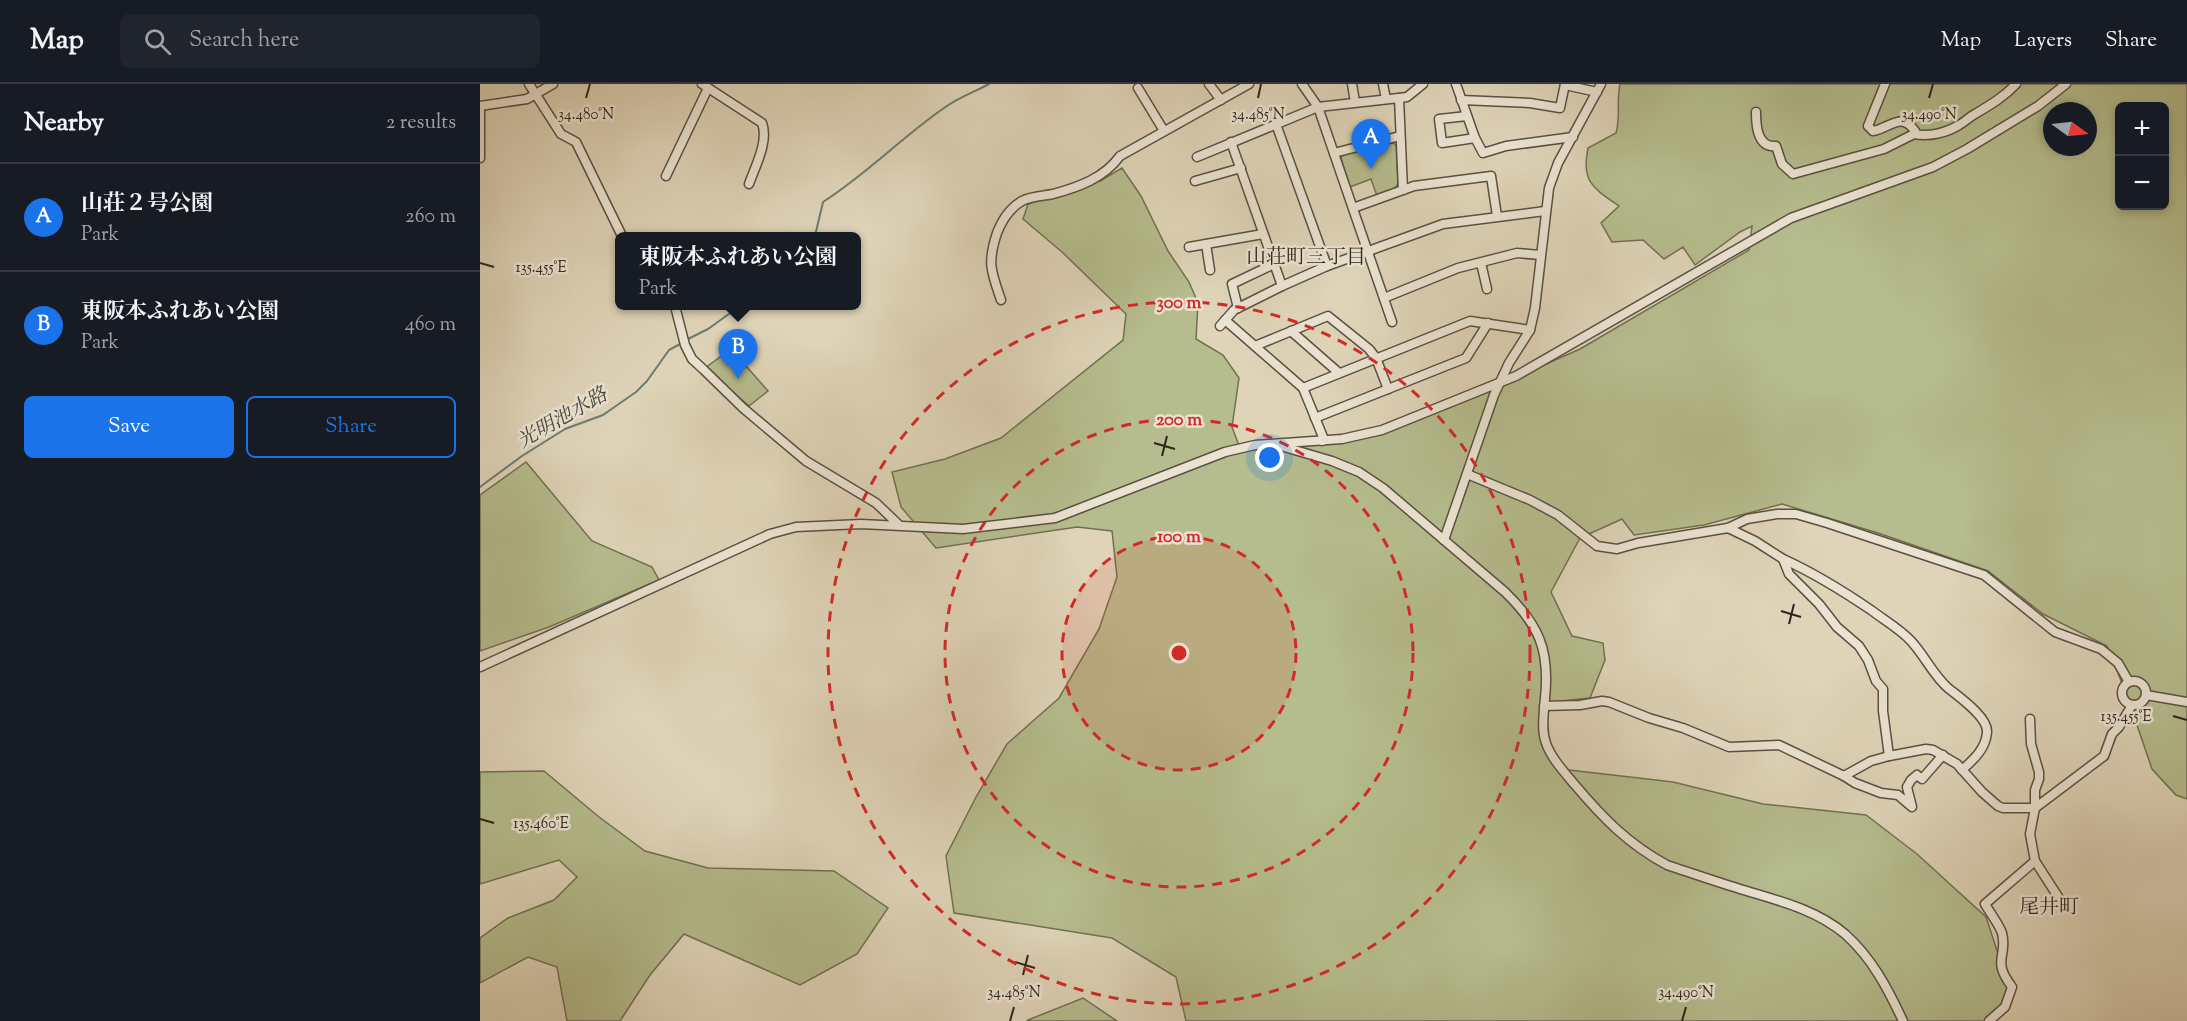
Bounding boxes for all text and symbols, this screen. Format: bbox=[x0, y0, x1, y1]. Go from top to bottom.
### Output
search box bbox=[120, 14, 540, 68]
text: Map bbox=[30, 21, 84, 61]
icon: search bbox=[141, 25, 174, 58]
text: Search here bbox=[189, 25, 299, 57]
text: Map bbox=[1941, 26, 1981, 56]
text: Layers bbox=[2014, 26, 2072, 56]
text: Share bbox=[2105, 26, 2157, 56]
north arrow bbox=[2043, 102, 2097, 156]
map controls bbox=[2115, 102, 2169, 210]
button: + bbox=[2115, 102, 2169, 156]
text: Nearby bbox=[24, 105, 104, 142]
text: 34.480°N bbox=[558, 105, 614, 126]
text: 34.485°N bbox=[1231, 105, 1285, 126]
text: 34.490°N bbox=[1901, 105, 1957, 126]
text: 2 results bbox=[386, 109, 456, 138]
pin: A bbox=[1352, 120, 1390, 169]
button: − bbox=[2115, 156, 2169, 210]
text: 山荘２号公園 bbox=[81, 189, 213, 221]
text: A bbox=[35, 203, 52, 232]
text: 260 m bbox=[405, 203, 456, 232]
text: Park bbox=[81, 221, 119, 250]
popup bbox=[615, 232, 861, 310]
text: 東阪本ふれあい公園 bbox=[639, 243, 837, 275]
district label: 山荘町三丁目 bbox=[1246, 244, 1366, 273]
text: 135.455°E bbox=[516, 258, 566, 279]
text: Park bbox=[639, 275, 677, 304]
text: 300 m bbox=[1157, 291, 1202, 317]
text: 東阪本ふれあい公園 bbox=[81, 297, 279, 329]
text: B bbox=[37, 311, 50, 340]
text: 460 m bbox=[405, 311, 456, 340]
text: Park bbox=[81, 329, 119, 358]
pin: B bbox=[718, 330, 758, 379]
water label: 光明池水路 bbox=[512, 380, 615, 457]
button: Save bbox=[24, 396, 234, 458]
button: Share bbox=[246, 396, 456, 458]
text: 200 m bbox=[1156, 408, 1202, 434]
your location bbox=[1255, 443, 1284, 472]
text: 100 m bbox=[1157, 525, 1201, 551]
centre of rings bbox=[1169, 643, 1189, 663]
text: 135.455°E bbox=[2101, 707, 2151, 728]
text: 135.460°E bbox=[513, 814, 569, 835]
district label: 尾井町 bbox=[2019, 894, 2079, 923]
text: 34.485°N bbox=[987, 983, 1041, 1004]
text: 34.490°N bbox=[1658, 983, 1714, 1004]

